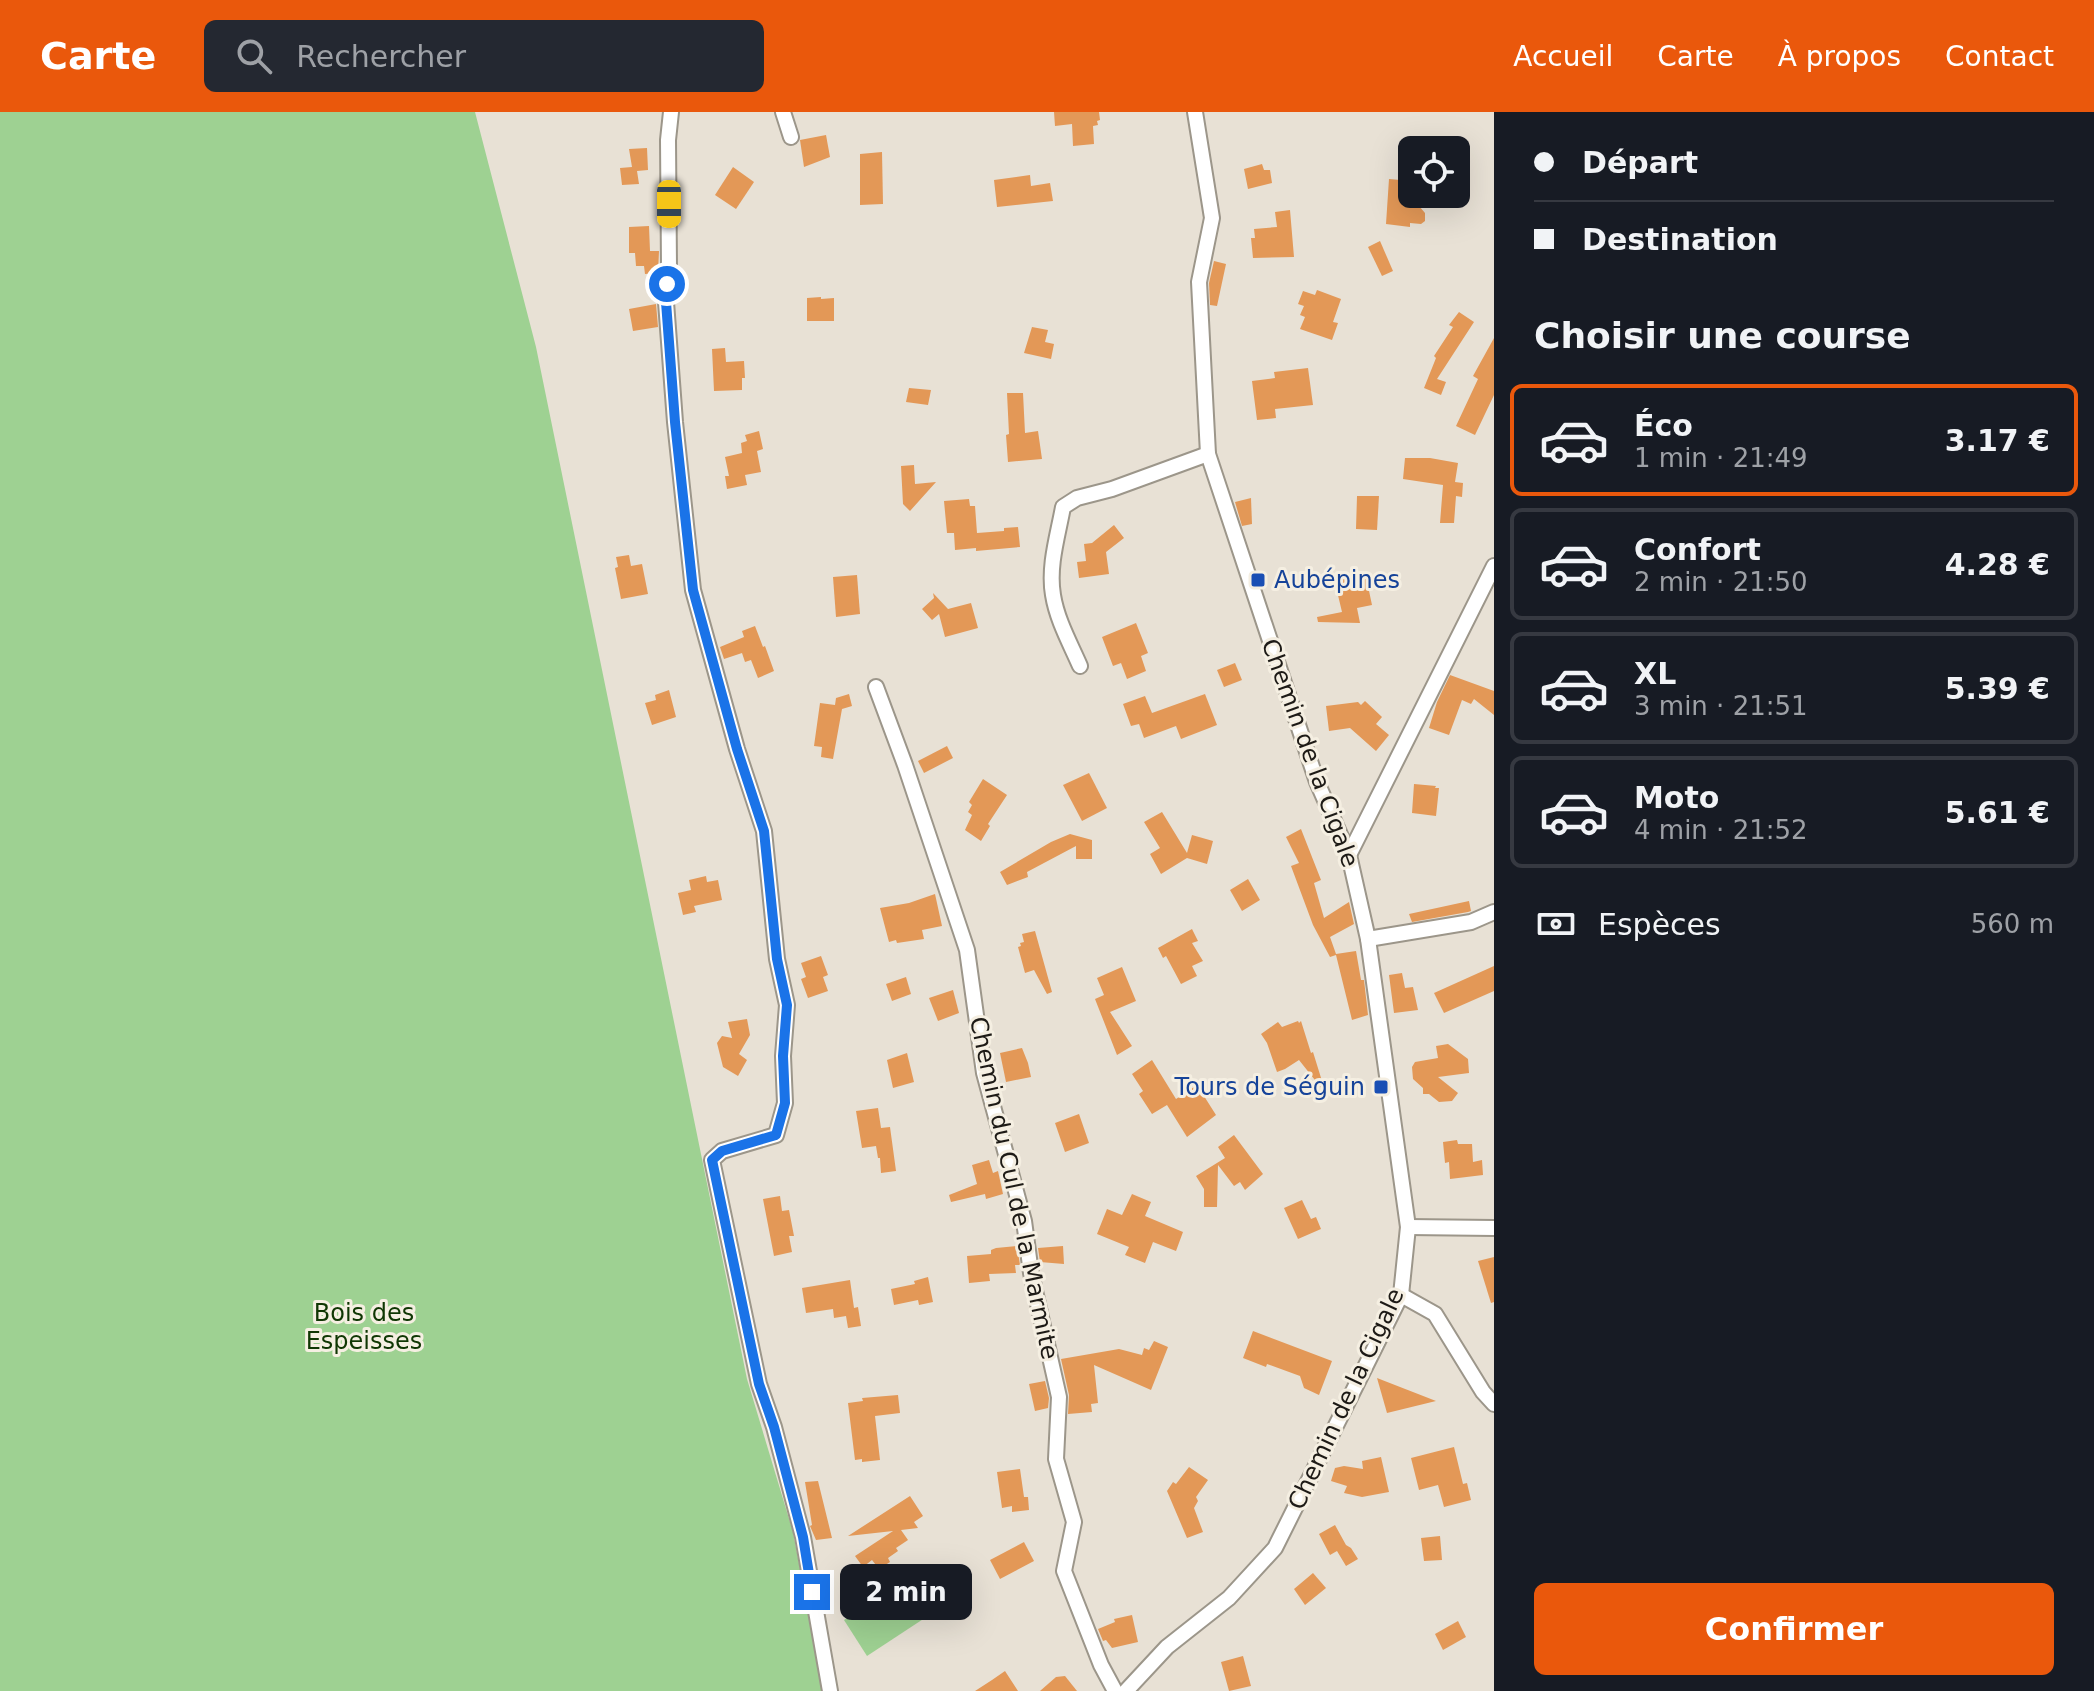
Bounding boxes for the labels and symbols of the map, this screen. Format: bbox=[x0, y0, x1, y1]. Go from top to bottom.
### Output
car bbox=[657, 180, 681, 228]
route start bbox=[649, 266, 685, 302]
place label: Aubépines bbox=[1274, 566, 1400, 594]
marker: Aubépines bbox=[1249, 571, 1267, 589]
street label: Chemin de la Cigale bbox=[1256, 635, 1364, 871]
street label: Chemin du Cul de la Marmite bbox=[964, 1014, 1064, 1362]
place label: Tours de Séguin bbox=[1174, 1073, 1365, 1101]
marker: Tours de Séguin bbox=[1372, 1078, 1390, 1096]
street label: Chemin de la Cigale bbox=[1282, 1284, 1410, 1514]
park label: Bois des Espeisses bbox=[306, 1299, 422, 1355]
callout: 2 min bbox=[840, 1564, 972, 1620]
route end bbox=[794, 1574, 830, 1610]

